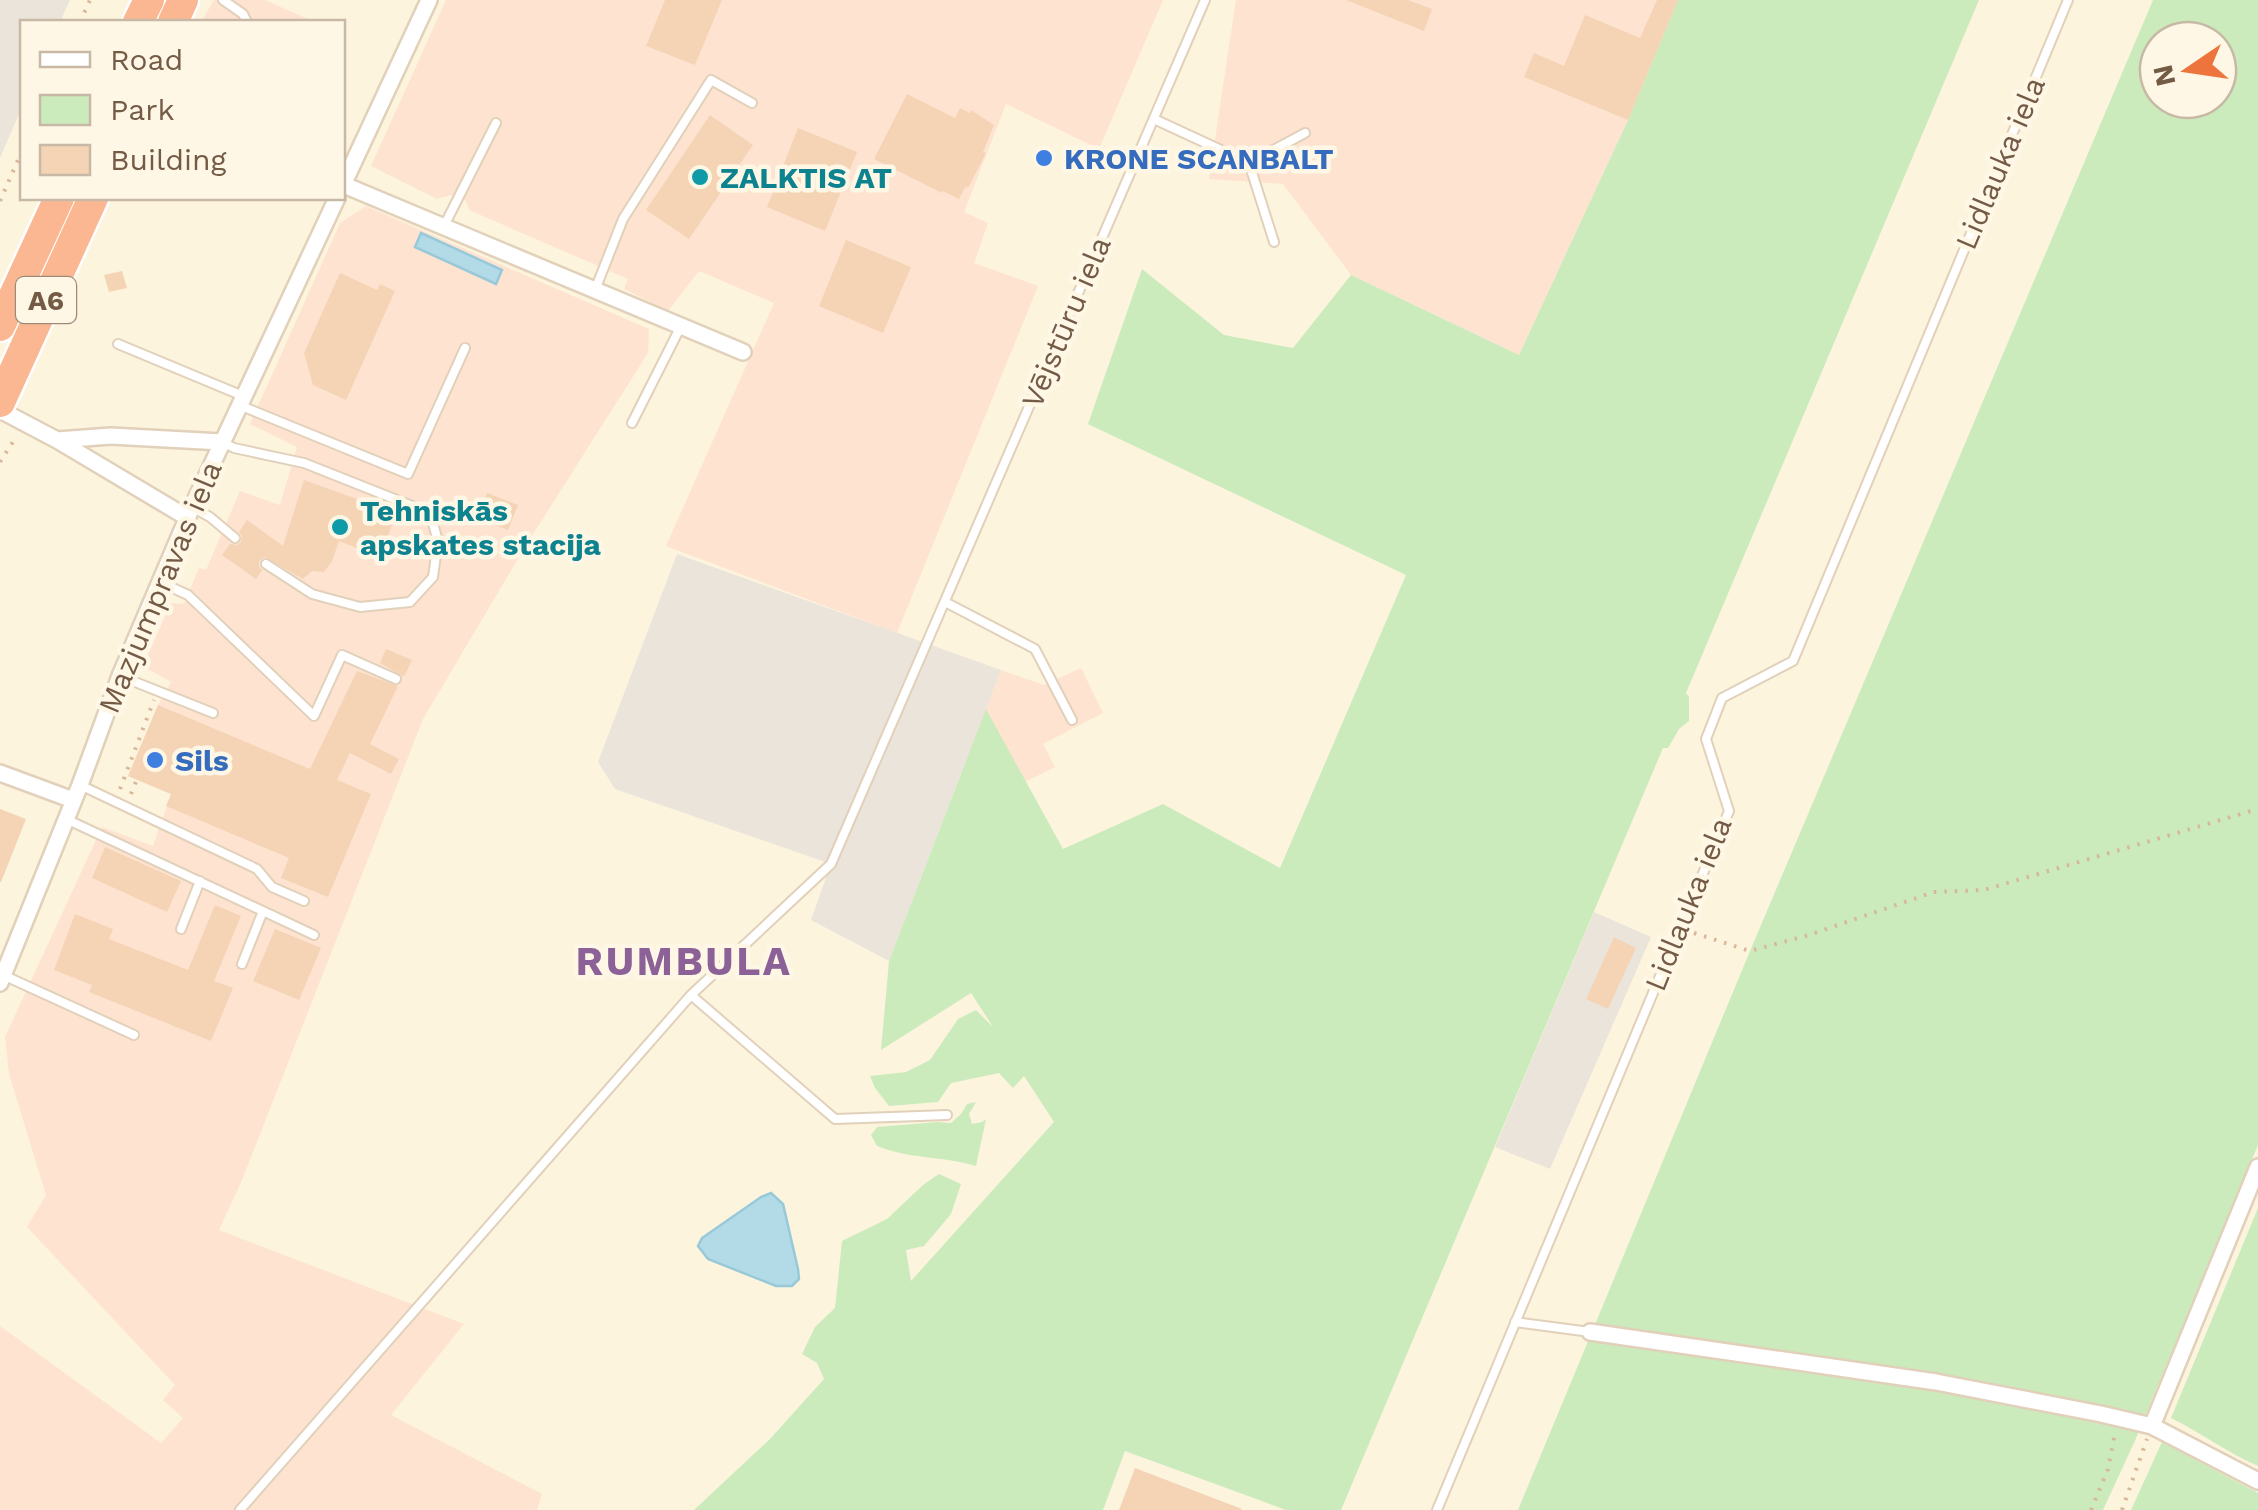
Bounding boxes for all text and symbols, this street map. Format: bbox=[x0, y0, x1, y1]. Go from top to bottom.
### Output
legend bbox=[20, 20, 345, 200]
north arrow bbox=[2138, 20, 2238, 120]
text: Road bbox=[110, 42, 183, 77]
text: N bbox=[2146, 62, 2183, 89]
street label: Lidlauka iela bbox=[1948, 71, 2052, 255]
text: Park bbox=[110, 92, 175, 127]
place label: KRONE SCANBALT bbox=[1064, 141, 1334, 176]
text: Building bbox=[110, 142, 227, 177]
marker: KRONE SCANBALT bbox=[1033, 147, 1055, 169]
place label: ZALKTIS AT bbox=[720, 160, 892, 195]
marker: ZALKTIS AT bbox=[689, 166, 711, 188]
street label: Vējstūru iela bbox=[1014, 231, 1118, 413]
road number: A6 bbox=[16, 277, 76, 323]
street label: Mazjumpravas iela bbox=[91, 456, 229, 718]
place label: Tehniskās apskates stacija bbox=[360, 493, 602, 562]
marker: Tehniskās apskates stacija bbox=[329, 516, 351, 538]
place label: Sils bbox=[175, 743, 229, 778]
marker: Sils bbox=[144, 749, 166, 771]
street label: Lidlauka iela bbox=[1637, 812, 1739, 996]
district label: RUMBULA bbox=[576, 938, 792, 985]

